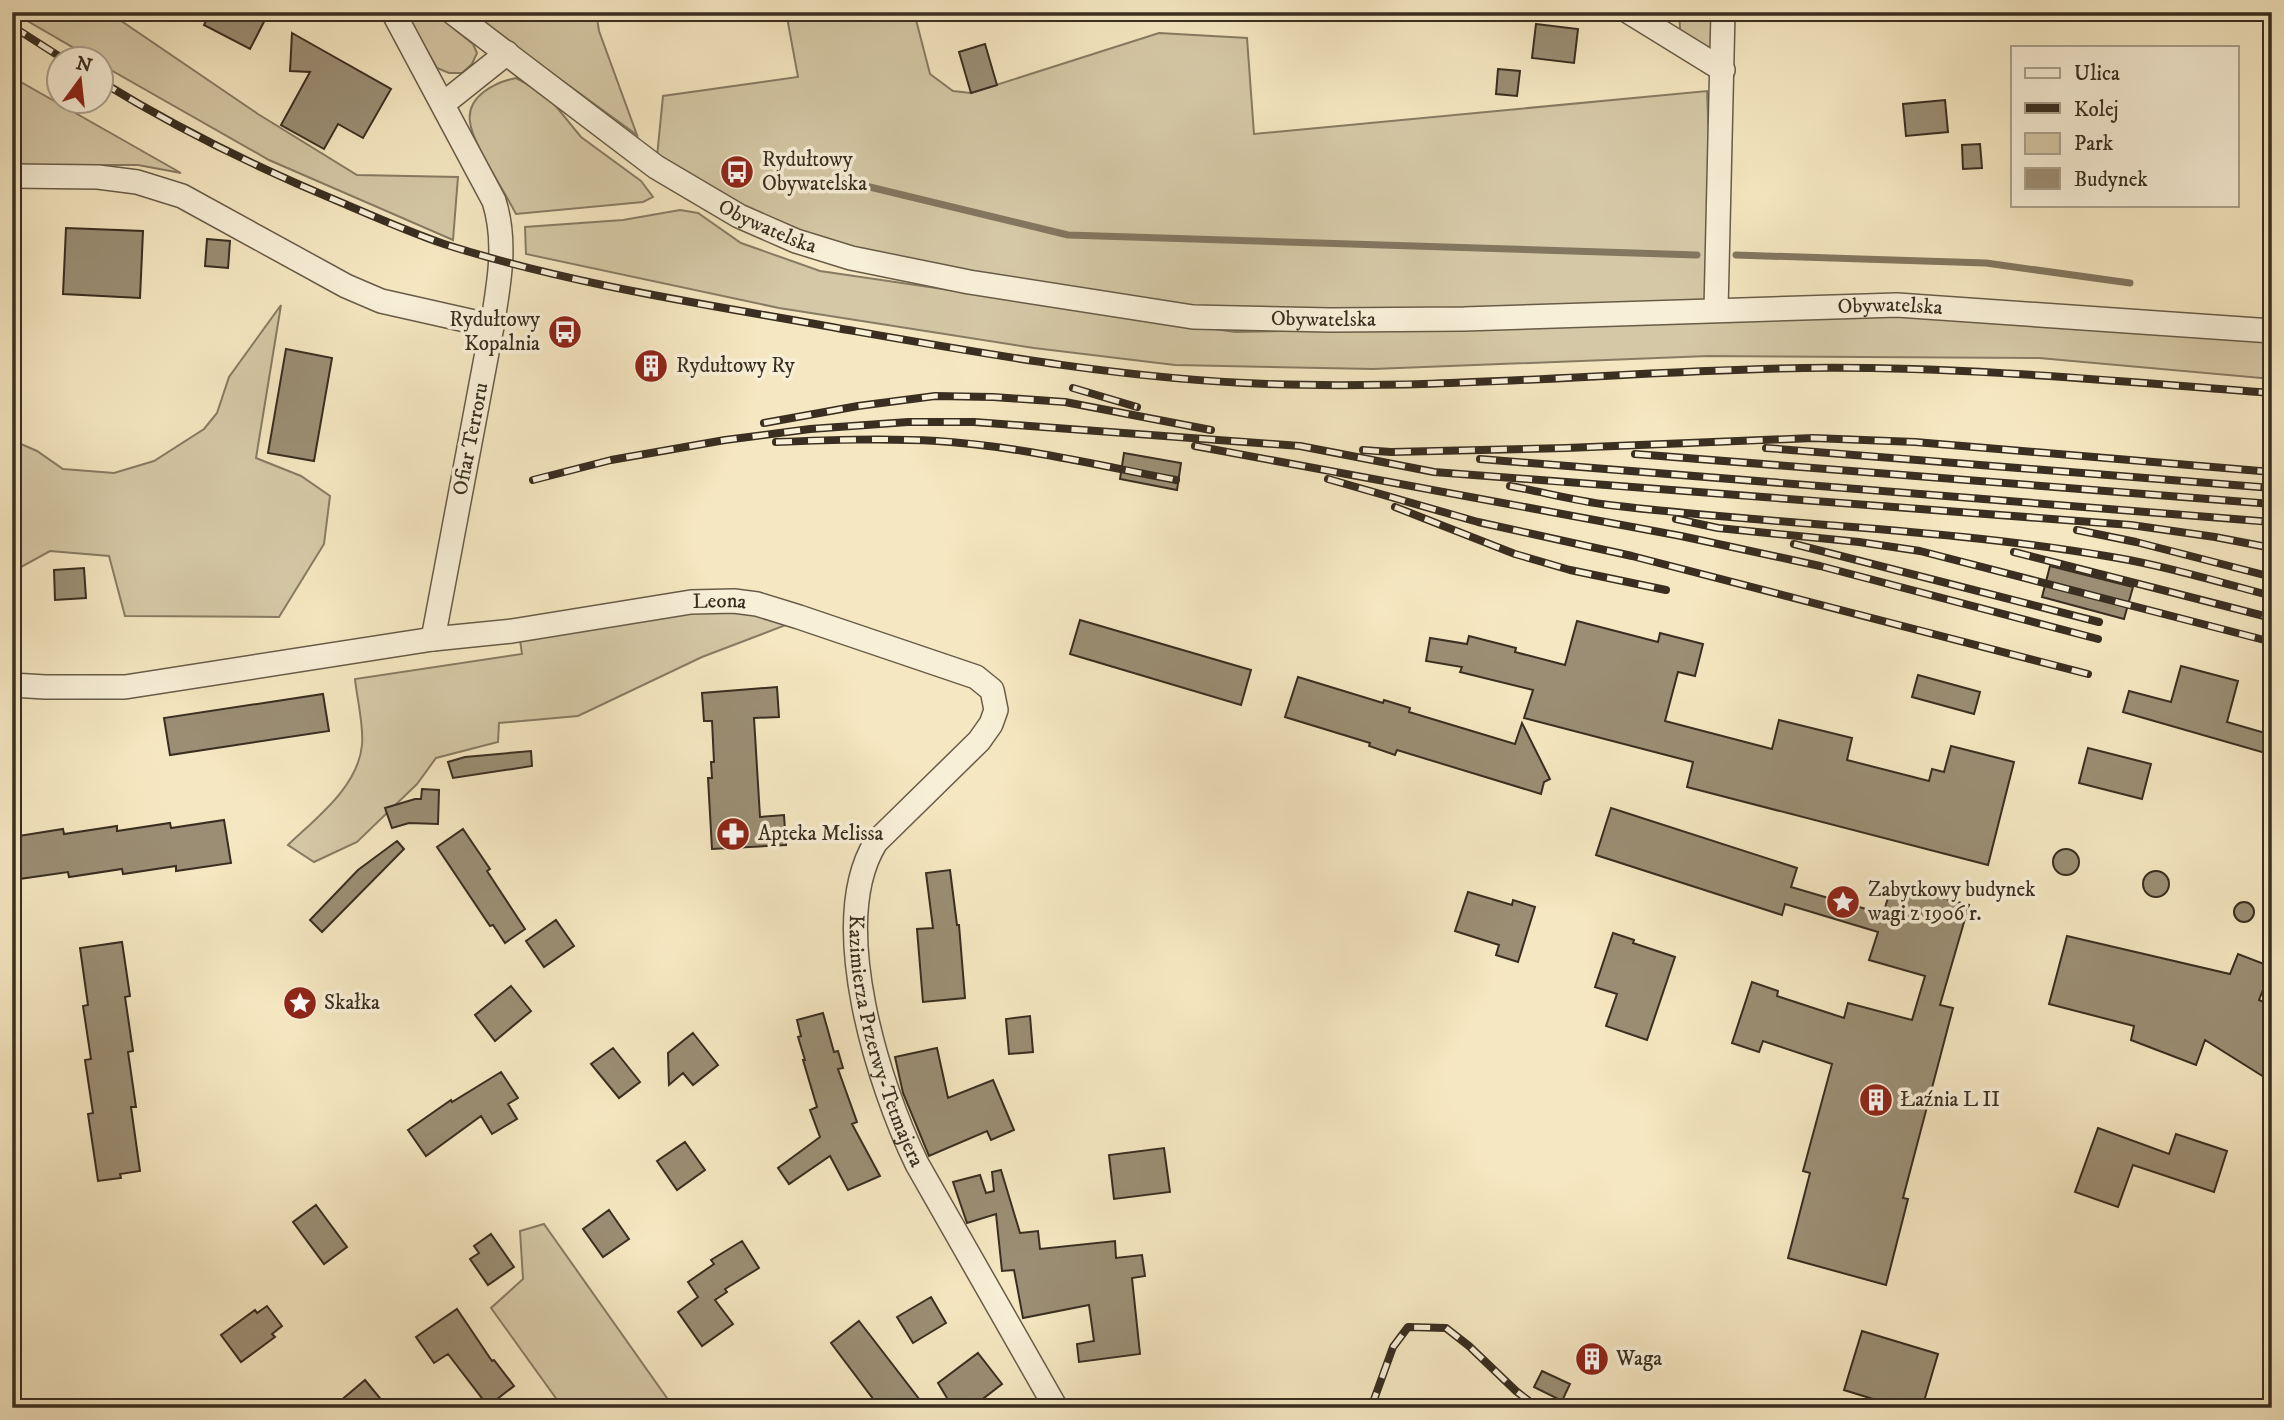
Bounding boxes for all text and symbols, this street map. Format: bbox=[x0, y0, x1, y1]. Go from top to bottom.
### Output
north arrow bbox=[46, 46, 116, 116]
legend bbox=[2011, 46, 2238, 206]
text: N bbox=[73, 52, 95, 78]
text: Ulica bbox=[2074, 61, 2120, 87]
text: Kolej bbox=[2074, 97, 2119, 123]
text: Park bbox=[2074, 131, 2114, 157]
place label: Rydułtowy Obywatelska bbox=[762, 147, 867, 197]
bus stop icon: Rydułtowy Obywatelska bbox=[718, 153, 756, 191]
text: Budynek bbox=[2074, 167, 2148, 193]
street label: Obywatelska bbox=[713, 194, 820, 260]
street label: Obywatelska bbox=[1837, 292, 1944, 321]
street label: Obywatelska bbox=[1271, 306, 1376, 333]
place label: Rydułtowy Kopalnia bbox=[449, 307, 541, 357]
bus stop icon: Rydułtowy Kopalnia bbox=[546, 313, 584, 351]
building icon: Rydułtowy Ry bbox=[632, 347, 670, 385]
place label: Rydułtowy Ry bbox=[676, 353, 796, 379]
street label: Ofiar Terroru bbox=[447, 380, 495, 498]
street label: Leona bbox=[692, 588, 748, 616]
pharmacy icon: Apteka Melissa bbox=[714, 815, 752, 853]
place label: Apteka Melissa bbox=[758, 821, 884, 847]
place label: Zabytkowy budynek wagi z 1906 r. bbox=[1867, 877, 2036, 927]
place icon: Zabytkowy budynek wagi z 1906 r. bbox=[1824, 883, 1862, 921]
street label: Kazimierza Przerwy-Tetmajera bbox=[843, 914, 930, 1171]
place icon: Skałka bbox=[281, 984, 319, 1022]
place label: Skałka bbox=[324, 990, 380, 1016]
building icon: Łaźnia L II bbox=[1857, 1081, 1895, 1119]
place label: Łaźnia L II bbox=[1900, 1087, 2000, 1113]
building icon: Waga bbox=[1573, 1340, 1611, 1378]
place label: Waga bbox=[1615, 1346, 1662, 1372]

